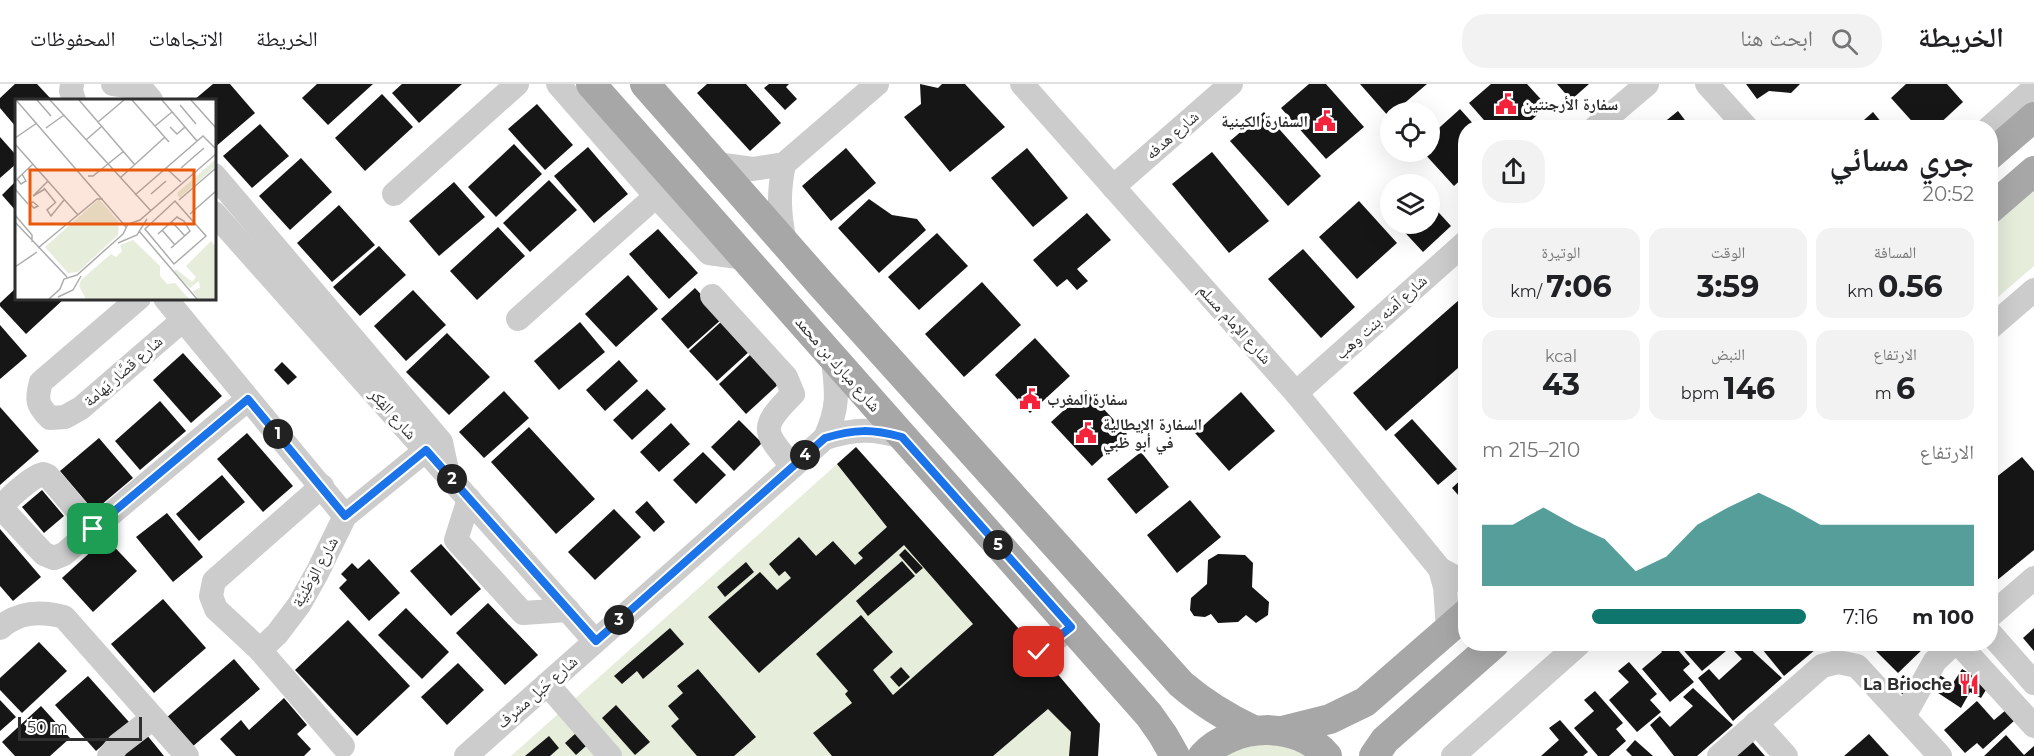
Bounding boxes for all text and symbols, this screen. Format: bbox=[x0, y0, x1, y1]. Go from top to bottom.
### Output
search box bbox=[1462, 14, 1882, 68]
text: الخريطة bbox=[1918, 20, 2004, 54]
text: ابحث هنا bbox=[1740, 25, 1813, 52]
icon: search bbox=[1828, 25, 1861, 58]
text: المحفوظات bbox=[30, 26, 115, 51]
text: الاتجاهات bbox=[148, 26, 223, 51]
text: الخريطة bbox=[256, 26, 318, 51]
public building icon: سفارة الأرجنتين bbox=[1494, 92, 1518, 116]
place label: سفارة الأرجنتين bbox=[1523, 95, 1618, 114]
inset map bbox=[15, 99, 216, 300]
map controls bbox=[1380, 102, 1440, 234]
button: locate bbox=[1380, 102, 1440, 162]
street label: شارع هدفه bbox=[1142, 107, 1203, 164]
public building icon: السفارة الكينية bbox=[1313, 109, 1337, 133]
place label: السفارة الكينية bbox=[1221, 112, 1308, 131]
text: جري مسائي bbox=[1829, 139, 1974, 179]
button: share bbox=[1482, 140, 1545, 203]
button: layers bbox=[1380, 174, 1440, 234]
text: 20:52 bbox=[1923, 182, 1974, 206]
text: الوتيرة bbox=[1542, 243, 1580, 262]
text: الوقت bbox=[1711, 243, 1745, 262]
text: المسافة bbox=[1874, 243, 1916, 262]
text: 7:06 bbox=[1546, 268, 1612, 305]
text: 3:59 bbox=[1697, 268, 1759, 305]
text: 0.56 bbox=[1878, 268, 1943, 305]
street label: شارع آمنه بنت وهب bbox=[1331, 271, 1431, 364]
street label: شارع الإمام مسلم bbox=[1194, 280, 1276, 368]
text: /km bbox=[1510, 282, 1546, 301]
text: km bbox=[1847, 282, 1878, 301]
street label: شارع مبارك بن محمد bbox=[791, 312, 885, 416]
street label: شارع قصَّار يَهامة bbox=[80, 332, 167, 411]
text: النبض bbox=[1711, 345, 1745, 364]
text: الارتفاع bbox=[1873, 345, 1917, 364]
text: kcal bbox=[1545, 347, 1577, 366]
text: 43 bbox=[1542, 366, 1580, 403]
text: 146 bbox=[1724, 370, 1775, 407]
text: 6 bbox=[1896, 370, 1915, 407]
street label: شارع الفِكر bbox=[364, 384, 421, 444]
text: bpm bbox=[1681, 384, 1724, 403]
text: m bbox=[1875, 384, 1896, 403]
public building icon: سفارة المغرب bbox=[1018, 387, 1042, 411]
place label: سفارة المغرب bbox=[1047, 390, 1128, 409]
place label: السفارة الإيطالية في أبو ظبي bbox=[1103, 415, 1202, 454]
pin: 1 bbox=[263, 419, 293, 449]
public building icon: السفارة الإيطالية في أبو ظبي bbox=[1074, 421, 1098, 445]
text: 1 bbox=[275, 424, 281, 443]
text: 210–215 m bbox=[1482, 438, 1580, 462]
pin: 4 bbox=[790, 440, 820, 470]
text: الارتفاع bbox=[1919, 440, 1974, 464]
text: 4 bbox=[799, 445, 811, 464]
pin: 2 bbox=[437, 464, 467, 494]
text: 2 bbox=[447, 469, 457, 488]
pin bbox=[67, 503, 118, 554]
icon: arrive bbox=[76, 512, 109, 545]
pin: 5 bbox=[983, 530, 1013, 560]
street label: شارع الوَطَنِيَّة bbox=[288, 533, 343, 611]
text: 5 bbox=[993, 535, 1003, 554]
pin: 3 bbox=[604, 605, 634, 635]
text: 7:16 bbox=[1843, 605, 1878, 629]
text: 100 m bbox=[1912, 605, 1974, 629]
text: 3 bbox=[614, 610, 624, 629]
pin bbox=[1013, 626, 1064, 677]
icon: check bbox=[1022, 635, 1055, 668]
street label: شارع حَبل مشرف bbox=[493, 652, 582, 733]
restaurant icon: La Brioche bbox=[1957, 672, 1981, 696]
place label: La Brioche bbox=[1863, 675, 1952, 694]
scale bar bbox=[18, 714, 142, 742]
text: 50 m bbox=[27, 718, 68, 737]

